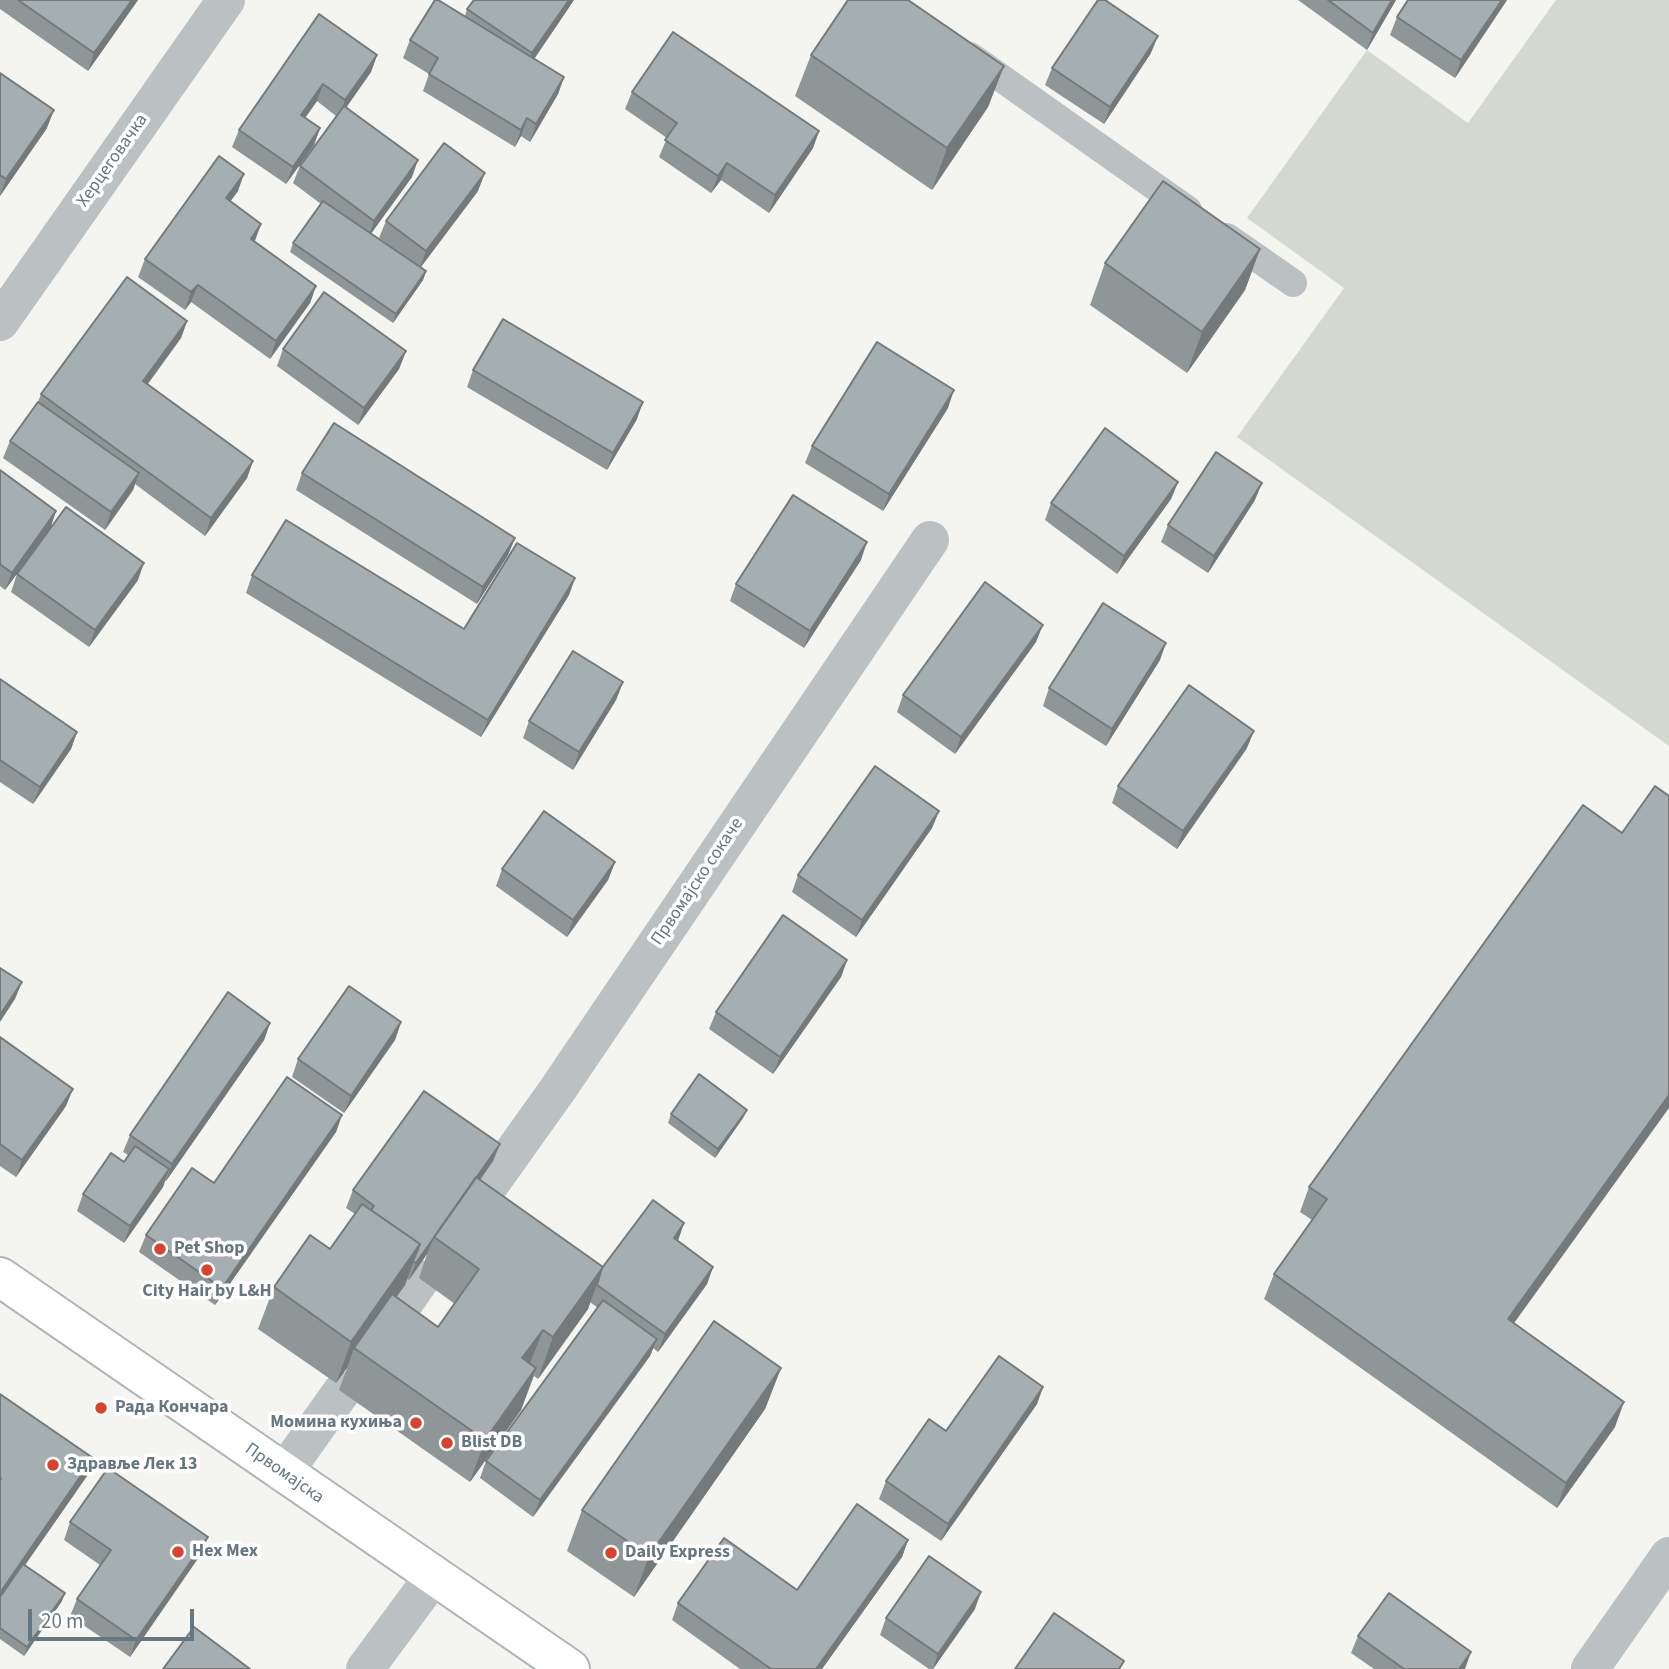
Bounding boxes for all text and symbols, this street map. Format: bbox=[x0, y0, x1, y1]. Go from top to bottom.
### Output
street label: Херцеговачка bbox=[73, 110, 153, 212]
street label: Првомајско сокаче bbox=[647, 814, 749, 950]
place label: Pet Shop bbox=[174, 1238, 245, 1260]
marker: Pet Shop bbox=[152, 1241, 168, 1257]
marker: City Hair by L&H bbox=[199, 1262, 215, 1278]
place label: City Hair by L&H bbox=[142, 1281, 272, 1303]
place label: Рада Кончара bbox=[115, 1397, 229, 1419]
marker: Рада Кончара bbox=[93, 1400, 109, 1416]
place label: Момина кухиња bbox=[270, 1412, 402, 1434]
marker: Момина кухиња bbox=[408, 1415, 424, 1431]
place label: Blist DB bbox=[461, 1432, 522, 1454]
marker: Blist DB bbox=[439, 1435, 455, 1451]
street label: Првомајска bbox=[240, 1439, 328, 1509]
place label: Здравље Лек 13 bbox=[67, 1454, 197, 1476]
marker: Здравље Лек 13 bbox=[45, 1457, 61, 1473]
place label: Hex Mex bbox=[192, 1541, 258, 1563]
place label: Daily Express bbox=[625, 1542, 730, 1564]
marker: Hex Mex bbox=[170, 1544, 186, 1560]
marker: Daily Express bbox=[603, 1545, 619, 1561]
scale bar bbox=[32, 1596, 198, 1640]
text: 20 m bbox=[41, 1606, 83, 1636]

